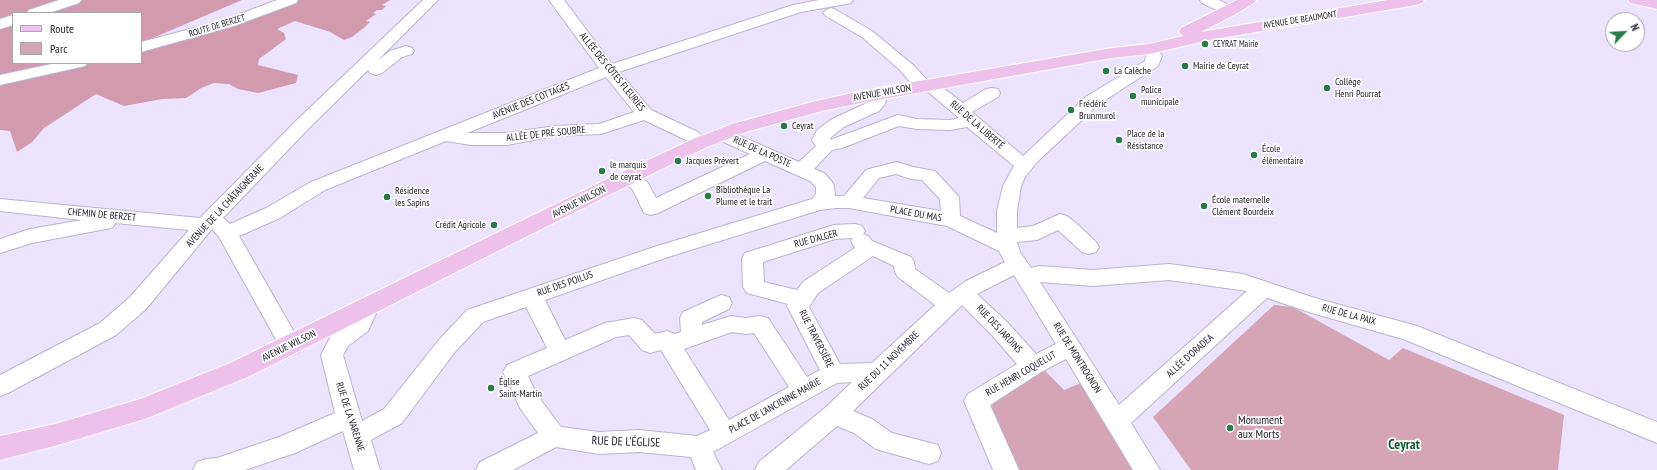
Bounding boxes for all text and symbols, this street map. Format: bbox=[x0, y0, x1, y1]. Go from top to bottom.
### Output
street label: AVENUE DE BEAUMONT bbox=[1262, 9, 1338, 31]
legend bbox=[12, 12, 142, 64]
street label: ROUTE DE BERZET bbox=[188, 12, 246, 40]
north arrow bbox=[1605, 12, 1645, 52]
text: Route bbox=[50, 21, 74, 36]
text: N bbox=[1627, 22, 1643, 33]
street label: ALLÉE DES CÔTES FLEURIES bbox=[577, 30, 647, 114]
marker: CEYRAT Mairie bbox=[1200, 39, 1210, 49]
place label: CEYRAT Mairie bbox=[1213, 39, 1258, 49]
text: Parc bbox=[50, 41, 67, 56]
place label: Mairie de Ceyrat bbox=[1193, 60, 1249, 72]
marker: Mairie de Ceyrat bbox=[1180, 61, 1190, 71]
place label: La Calèche bbox=[1114, 65, 1151, 77]
marker: La Calèche bbox=[1101, 66, 1111, 76]
place label: Collège Henri Pourrat bbox=[1335, 76, 1381, 100]
street label: AVENUE DES COTTAGES bbox=[491, 80, 571, 122]
street label: AVENUE WILSON bbox=[852, 82, 912, 104]
marker: Collège Henri Pourrat bbox=[1322, 83, 1332, 93]
place label: Police municipale bbox=[1141, 84, 1179, 108]
marker: Police municipale bbox=[1128, 91, 1138, 101]
street label: RUE DE LA LIBERTÉ bbox=[948, 98, 1006, 152]
place label: Frédéric Brunmurol bbox=[1079, 98, 1115, 122]
marker: Frédéric Brunmurol bbox=[1066, 105, 1076, 115]
place label: Ceyrat bbox=[792, 120, 814, 132]
marker: Ceyrat bbox=[779, 121, 789, 131]
street label: ALLÉE DE PRÉ SOUBRE bbox=[506, 124, 586, 144]
place label: Place de la Résistance bbox=[1127, 128, 1164, 152]
street label: RUE DE LA POSTE bbox=[731, 134, 793, 170]
marker: Place de la Résistance bbox=[1114, 135, 1124, 145]
place label: École élémentaire bbox=[1262, 143, 1303, 166]
marker: École élémentaire bbox=[1249, 150, 1259, 160]
place label: Jacques Prévert bbox=[686, 155, 739, 167]
marker: Jacques Prévert bbox=[673, 156, 683, 166]
place label: le marquis de ceyrat bbox=[610, 159, 646, 182]
street label: AVENUE DE LA CHÂTAIGNERAIE bbox=[184, 162, 266, 250]
marker: le marquis de ceyrat bbox=[597, 166, 607, 176]
street label: AVENUE WILSON bbox=[550, 183, 608, 221]
place label: Bibliothèque La Plume et le trait bbox=[716, 184, 772, 208]
place label: Résidence les Sapins bbox=[395, 185, 430, 208]
marker: Bibliothèque La Plume et le trait bbox=[703, 191, 713, 201]
marker: Résidence les Sapins bbox=[382, 192, 392, 202]
place label: École maternelle Clément Bourdeix bbox=[1212, 194, 1274, 218]
marker: École maternelle Clément Bourdeix bbox=[1199, 201, 1209, 211]
street label: PLACE DU MAS bbox=[889, 204, 943, 224]
street label: CHEMIN DE BERZET bbox=[67, 206, 137, 224]
place label: Crédit Agricole bbox=[435, 219, 486, 231]
marker: Crédit Agricole bbox=[489, 220, 499, 230]
street label: RUE D'ALGER bbox=[793, 227, 839, 251]
street label: RUE DES POILUS bbox=[536, 269, 594, 299]
street label: RUE DES JARDINS bbox=[974, 302, 1024, 356]
street label: RUE DE LA PAIX bbox=[1321, 302, 1377, 328]
street label: RUE TRAVERSIÈRE bbox=[796, 308, 836, 370]
street label: RUE DE MONTROGNON bbox=[1050, 320, 1104, 396]
street label: AVENUE WILSON bbox=[260, 328, 318, 364]
street label: RUE DU 11 NOVEMBRE bbox=[856, 329, 922, 393]
street label: ALLÉE D'ORADEA bbox=[1164, 332, 1216, 380]
street label: RUE HENRI COQUELUT bbox=[984, 349, 1058, 399]
place label: Église Saint-Martin bbox=[499, 376, 542, 400]
street label: PLACE DE L'ANCIENNE MAIRIE bbox=[727, 376, 823, 436]
street label: RUE DE LA VARENNE bbox=[333, 381, 367, 453]
marker: Église Saint-Martin bbox=[486, 383, 496, 393]
place label: Monument aux Morts bbox=[1238, 414, 1283, 442]
marker: Monument aux Morts bbox=[1225, 423, 1235, 433]
street label: RUE DE L'ÉGLISE bbox=[591, 434, 661, 450]
district label: Ceyrat bbox=[1388, 437, 1420, 453]

